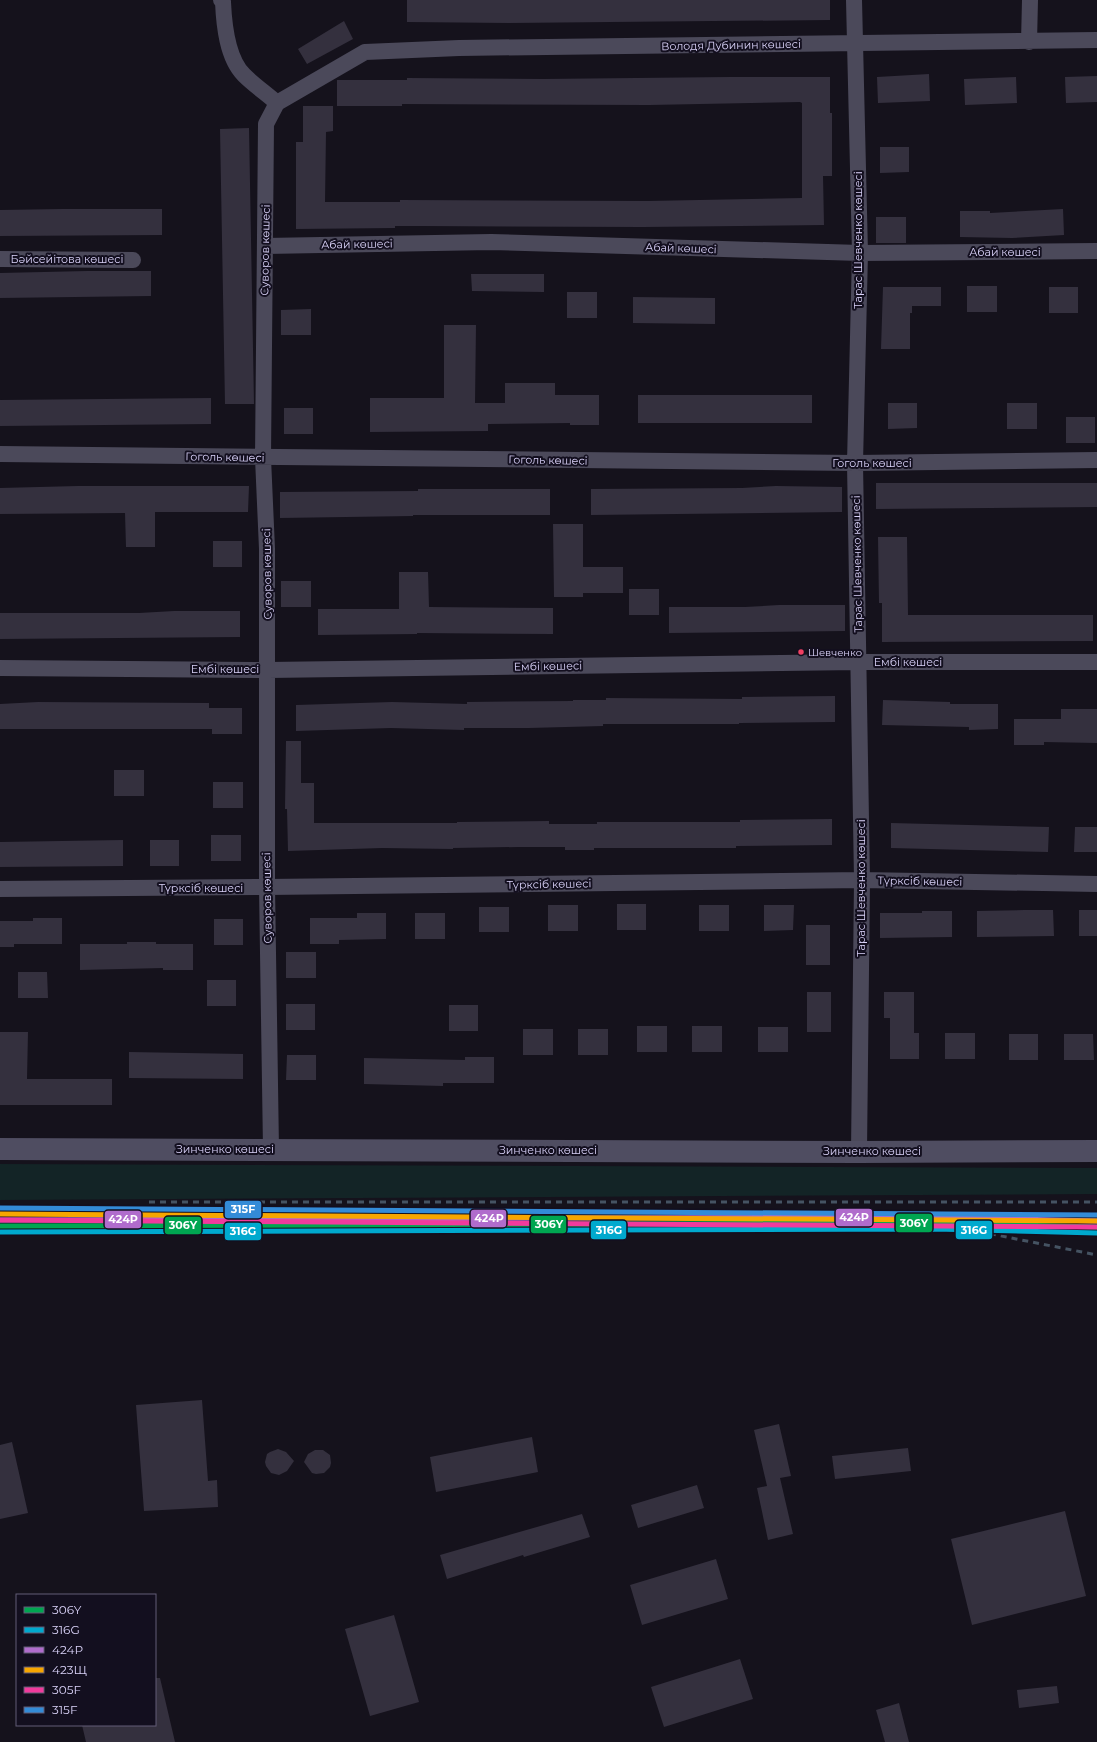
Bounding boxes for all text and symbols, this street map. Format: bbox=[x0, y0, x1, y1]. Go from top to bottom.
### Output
street label: Володя Дубинин көшесі bbox=[661, 37, 801, 53]
street label: Тарас Шевченко көшесі bbox=[851, 171, 865, 309]
street label: Суворов көшесі bbox=[257, 204, 273, 296]
street label: Абай көшесі bbox=[321, 236, 393, 252]
street label: Абай көшесі bbox=[645, 240, 717, 256]
street label: Абай көшесі bbox=[969, 245, 1041, 259]
street label: Бәйсейітова көшесі bbox=[11, 252, 123, 266]
street label: Гоголь көшесі bbox=[185, 449, 265, 465]
street label: Гоголь көшесі bbox=[508, 452, 588, 468]
street label: Гоголь көшесі bbox=[832, 456, 912, 470]
street label: Тарас Шевченко көшесі bbox=[849, 495, 865, 633]
street label: Суворов көшесі bbox=[259, 528, 275, 620]
place label: Шевченко bbox=[808, 646, 862, 659]
marker: Шевченко bbox=[796, 647, 806, 657]
street label: Ембі көшесі bbox=[874, 655, 942, 669]
street label: Ембі көшесі bbox=[514, 658, 582, 674]
street label: Ембі көшесі bbox=[191, 662, 259, 676]
street label: Тарас Шевченко көшесі bbox=[854, 819, 868, 957]
street label: Суворов көшесі bbox=[259, 852, 275, 944]
street label: Түрксіб көшесі bbox=[878, 873, 962, 889]
street label: Түрксіб көшесі bbox=[507, 876, 591, 892]
street label: Түрксіб көшесі bbox=[159, 881, 243, 895]
street label: Зинченко көшесі bbox=[176, 1142, 274, 1156]
street label: Зинченко көшесі bbox=[499, 1143, 597, 1157]
street label: Зинченко көшесі bbox=[823, 1144, 921, 1158]
line badge: 315F bbox=[224, 1200, 262, 1219]
text: 315F bbox=[230, 1202, 255, 1216]
line badge: 424Р bbox=[835, 1208, 873, 1227]
line badge: 424Р bbox=[470, 1209, 507, 1228]
line badge: 424Р bbox=[104, 1210, 142, 1229]
text: 424Р bbox=[839, 1210, 869, 1224]
text: 424Р bbox=[474, 1211, 504, 1225]
text: 424Р bbox=[108, 1212, 138, 1226]
line badge: 306Y bbox=[895, 1213, 933, 1233]
line badge: 306Y bbox=[530, 1215, 567, 1234]
line badge: 306Y bbox=[164, 1216, 202, 1235]
text: 306Y bbox=[899, 1216, 929, 1230]
text: 306Y bbox=[534, 1217, 564, 1231]
text: 306Y bbox=[168, 1218, 198, 1232]
line badge: 316G bbox=[590, 1220, 627, 1240]
line badge: 316G bbox=[955, 1220, 993, 1240]
line badge: 316G bbox=[224, 1222, 262, 1241]
text: 316G bbox=[595, 1223, 622, 1237]
text: 316G bbox=[960, 1223, 987, 1237]
text: 316G bbox=[229, 1224, 256, 1238]
legend bbox=[16, 1594, 156, 1726]
text: 306Y bbox=[52, 1602, 82, 1617]
text: 316G bbox=[52, 1622, 80, 1637]
text: 424Р bbox=[52, 1642, 83, 1657]
text: 423Щ bbox=[52, 1662, 87, 1677]
text: 305F bbox=[52, 1682, 82, 1697]
text: 315F bbox=[52, 1702, 78, 1717]

